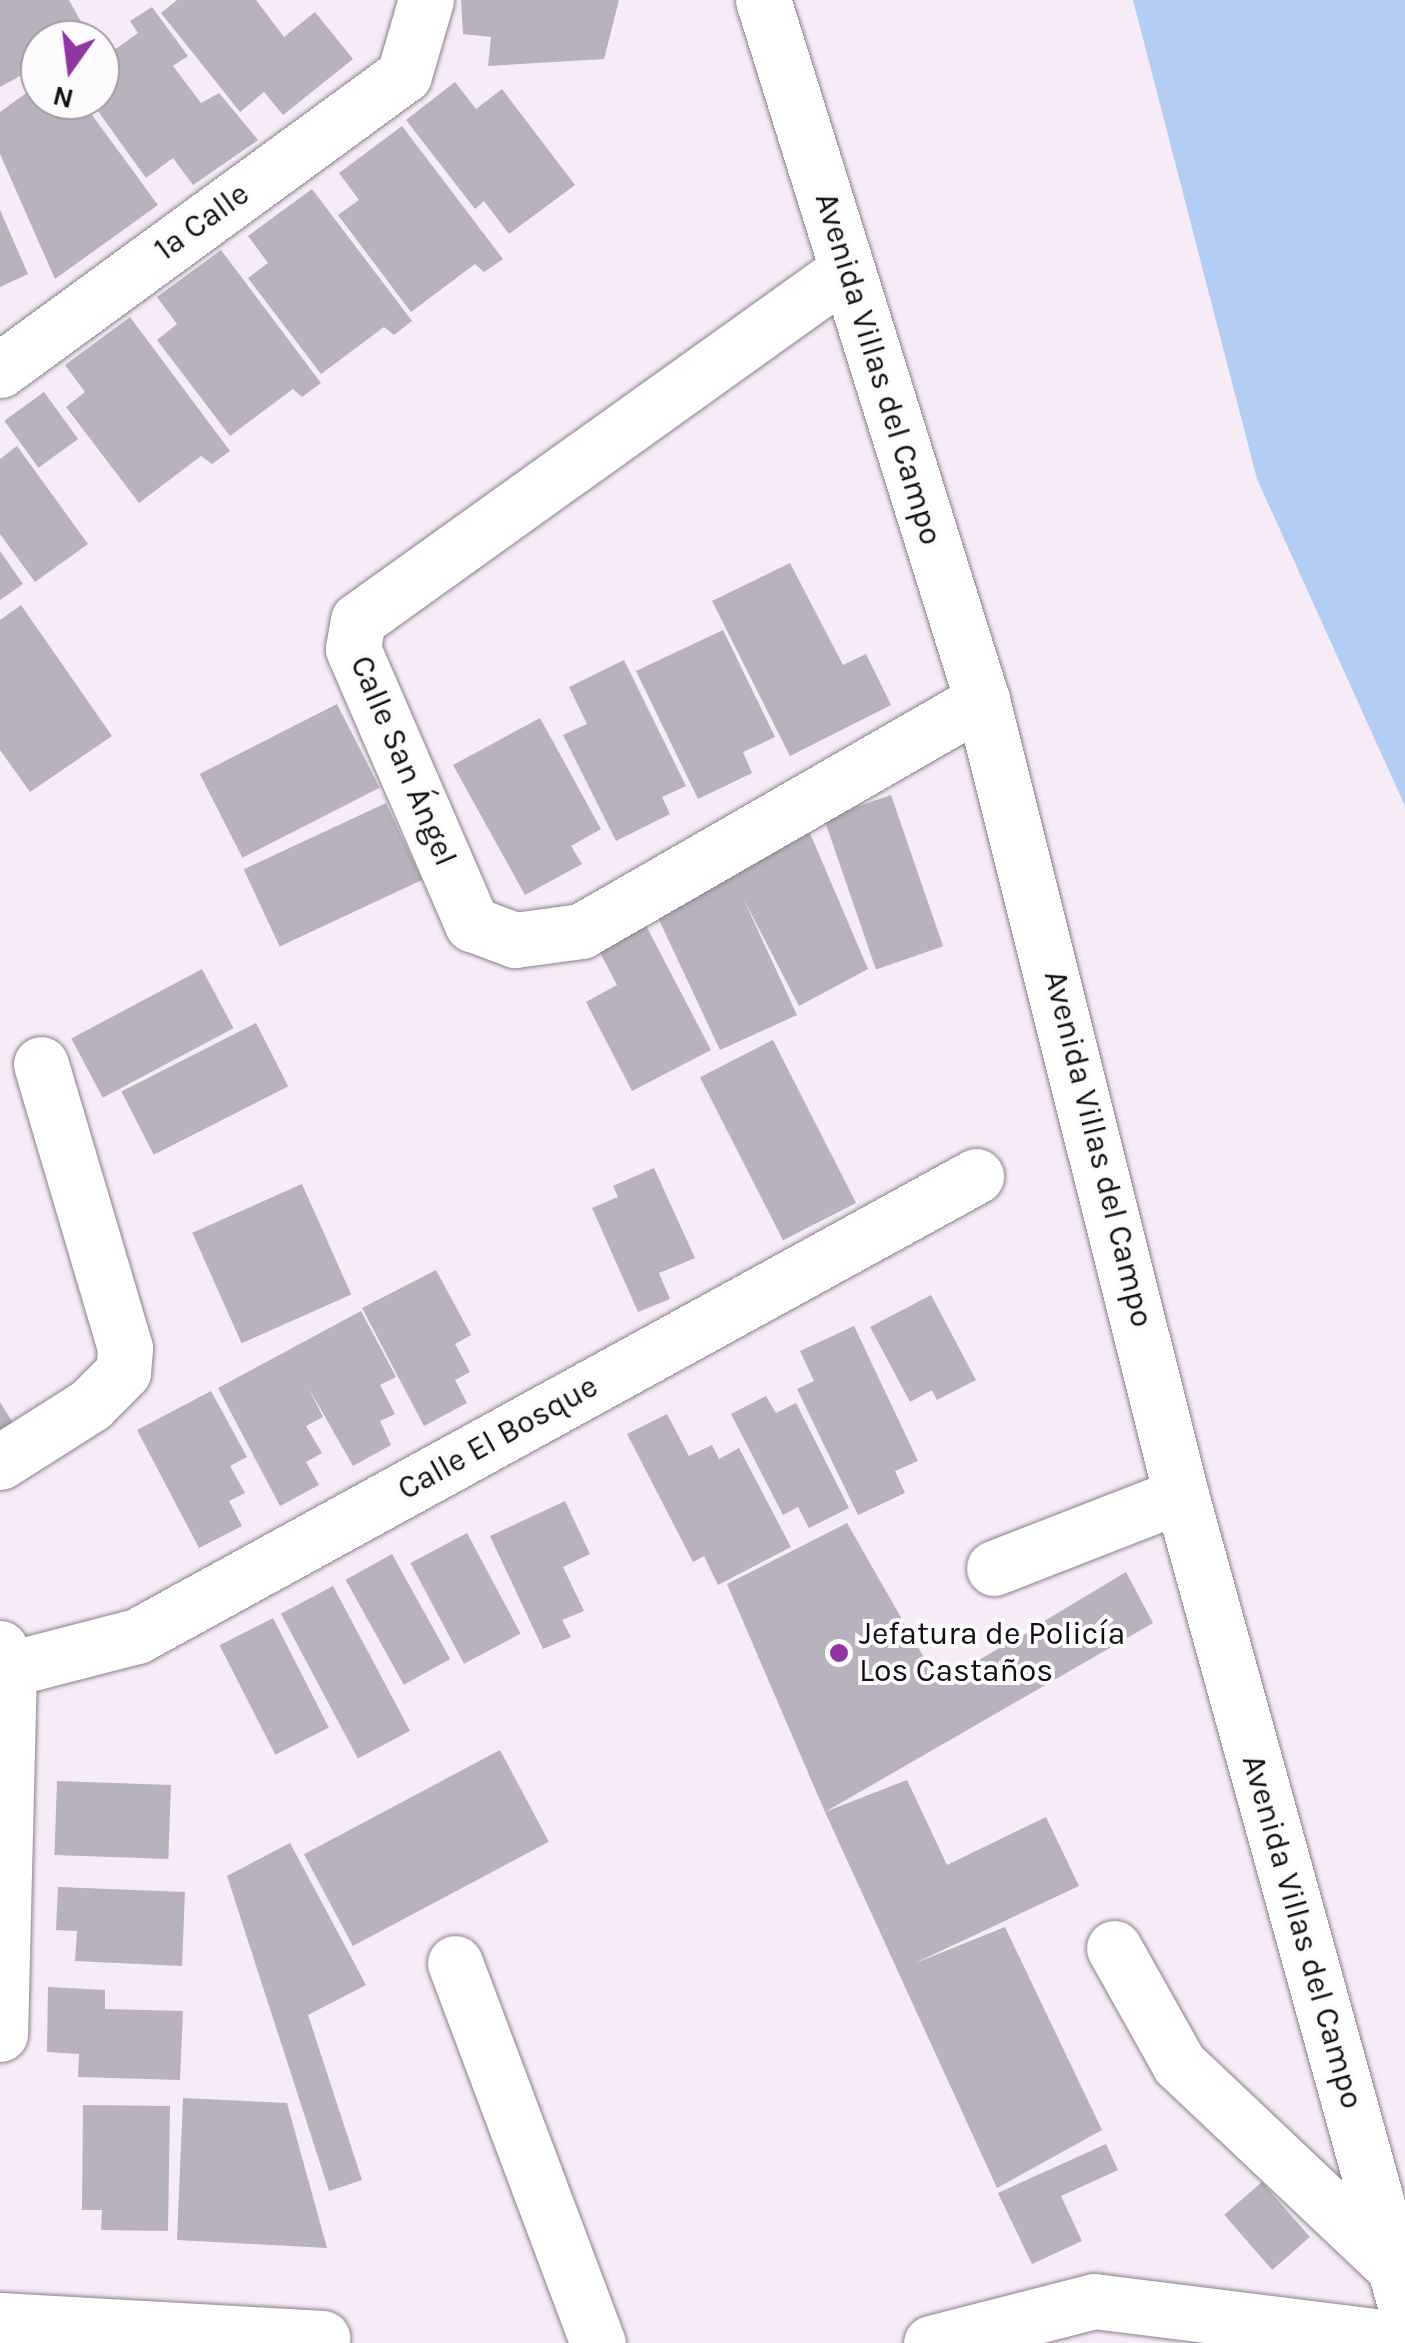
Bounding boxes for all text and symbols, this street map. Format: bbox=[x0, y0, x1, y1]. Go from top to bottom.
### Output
north arrow bbox=[20, 20, 120, 120]
text: N bbox=[49, 79, 77, 116]
street label: 1a Calle bbox=[147, 175, 257, 269]
street label: Avenida Villas del Campo bbox=[806, 188, 950, 550]
street label: Calle San Ángel bbox=[342, 650, 464, 872]
street label: Avenida Villas del Campo bbox=[1035, 967, 1161, 1331]
street label: Calle El Bosque bbox=[391, 1367, 605, 1509]
place label: Jefatura de Policía Los Castaños bbox=[859, 1616, 1125, 1691]
marker: Jefatura de Policía Los Castaños bbox=[828, 1642, 850, 1664]
street label: Avenida Villas del Campo bbox=[1233, 1751, 1371, 2113]

